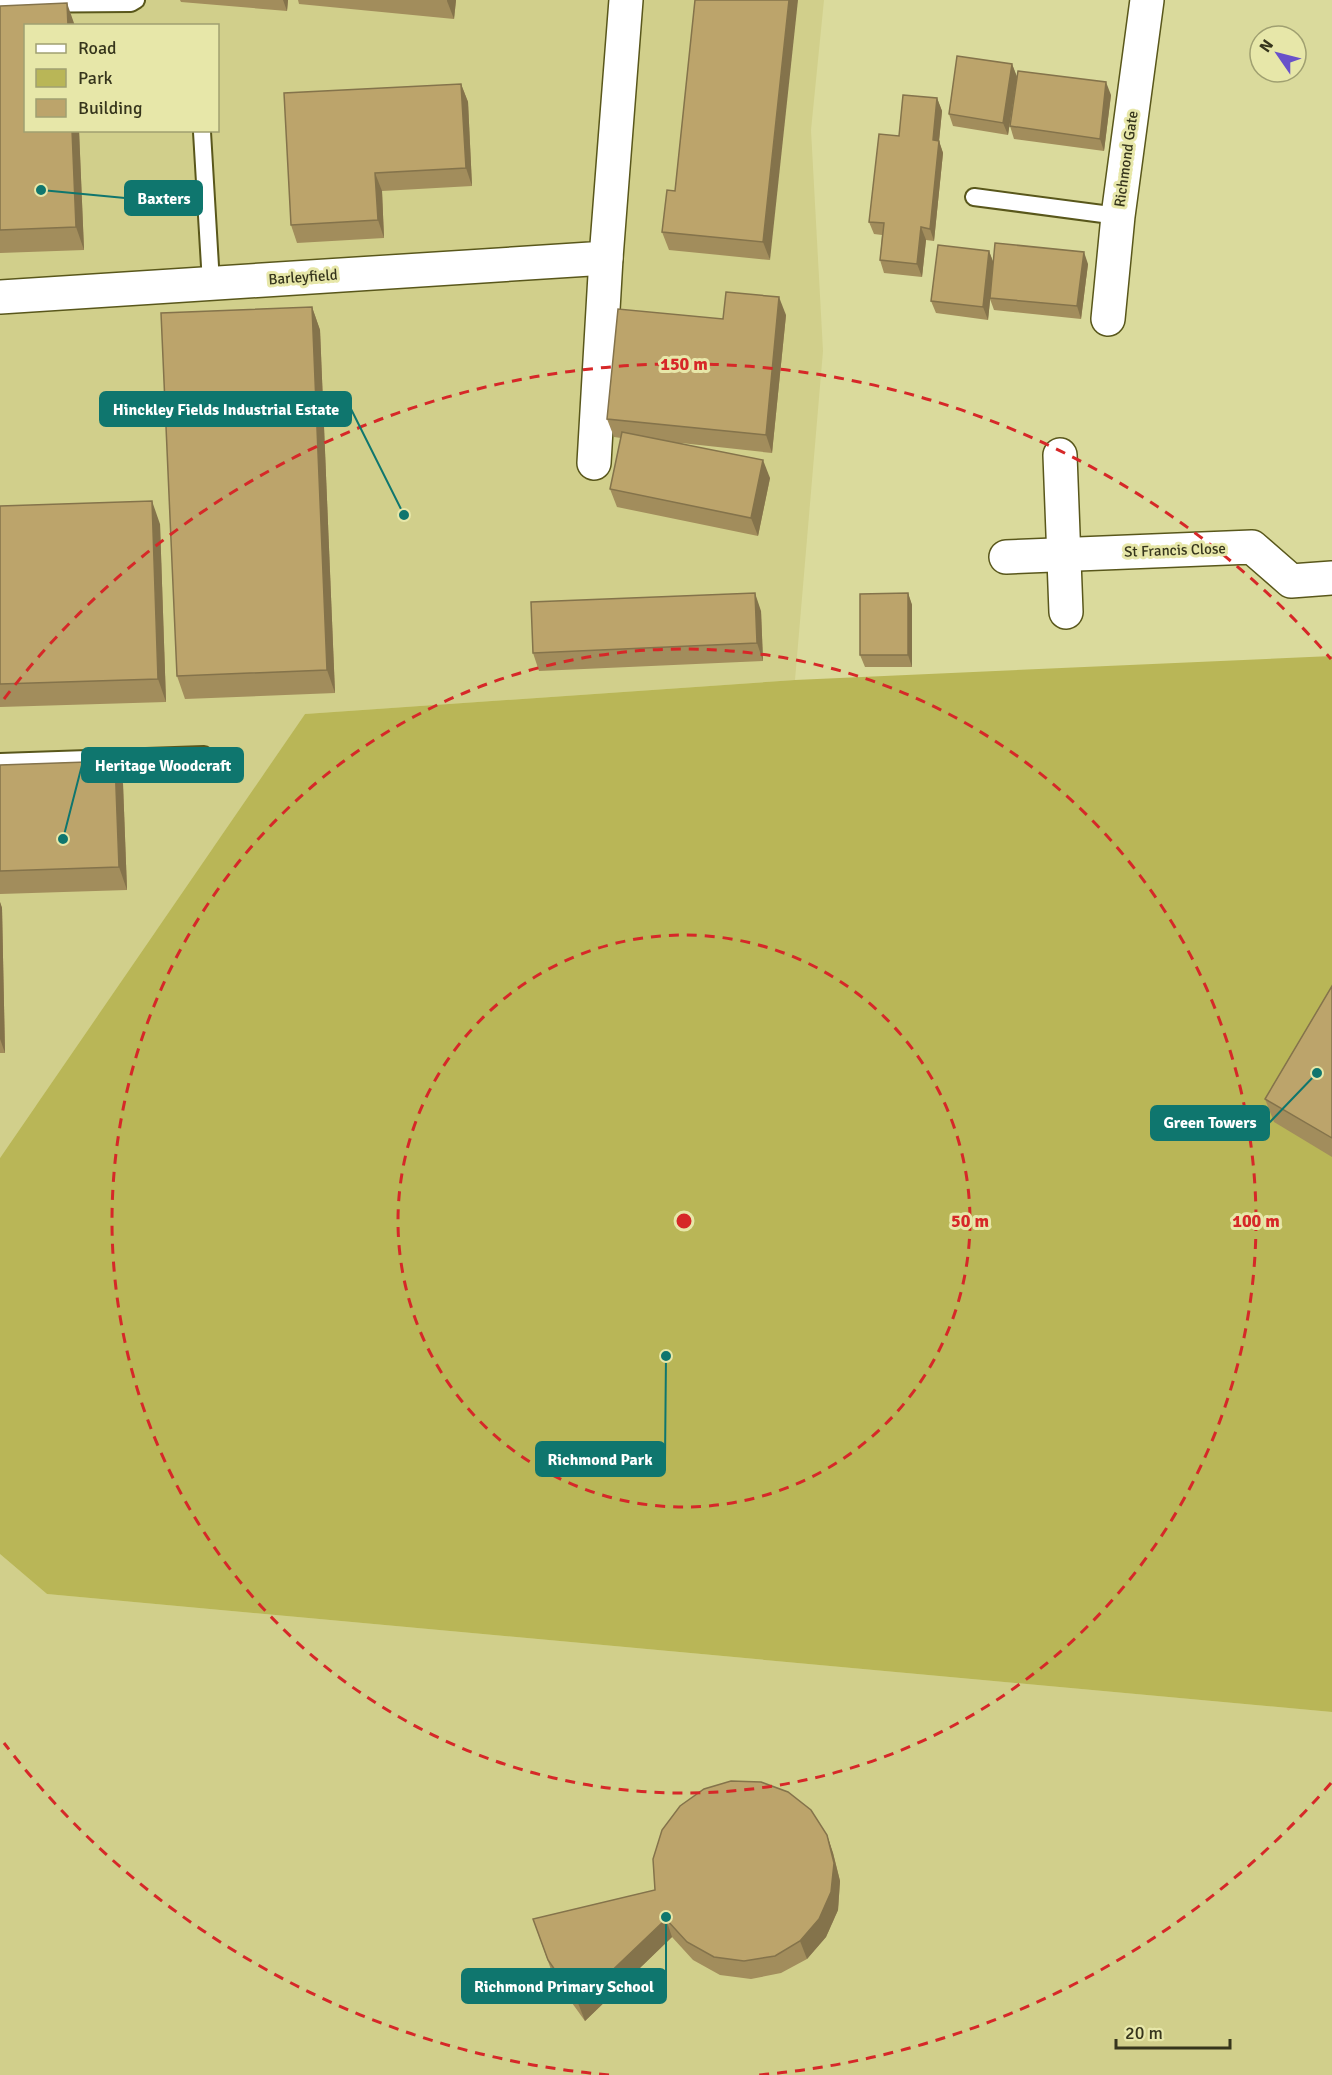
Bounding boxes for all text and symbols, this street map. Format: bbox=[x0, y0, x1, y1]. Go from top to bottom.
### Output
legend bbox=[24, 24, 219, 132]
north arrow bbox=[1248, 24, 1308, 84]
text: N bbox=[1255, 36, 1278, 56]
text: Road bbox=[78, 37, 117, 59]
text: Park bbox=[78, 67, 113, 89]
text: Building bbox=[78, 97, 142, 119]
street label: Richmond Gate bbox=[1110, 110, 1142, 208]
callout: Baxters bbox=[125, 181, 202, 215]
text: Baxters bbox=[137, 189, 191, 209]
street label: Barleyfield bbox=[268, 266, 338, 288]
text: 150 m bbox=[660, 353, 708, 375]
callout: Hinckley Fields Industrial Estate bbox=[100, 392, 351, 426]
text: Hinckley Fields Industrial Estate bbox=[113, 400, 339, 420]
street label: St Francis Close bbox=[1124, 539, 1226, 561]
callout: Heritage Woodcraft bbox=[82, 748, 243, 782]
text: Heritage Woodcraft bbox=[95, 756, 231, 776]
callout: Green Towers bbox=[1151, 1106, 1269, 1140]
text: Green Towers bbox=[1163, 1113, 1257, 1133]
text: 50 m bbox=[951, 1210, 989, 1232]
text: 100 m bbox=[1232, 1210, 1280, 1232]
centre of rings bbox=[674, 1211, 694, 1231]
callout: Richmond Park bbox=[536, 1442, 665, 1476]
text: Richmond Park bbox=[547, 1450, 653, 1470]
callout: Richmond Primary School bbox=[462, 1969, 666, 2003]
text: Richmond Primary School bbox=[474, 1977, 654, 1997]
scale bar bbox=[1116, 2012, 1230, 2050]
text: 20 m bbox=[1125, 2022, 1163, 2044]

